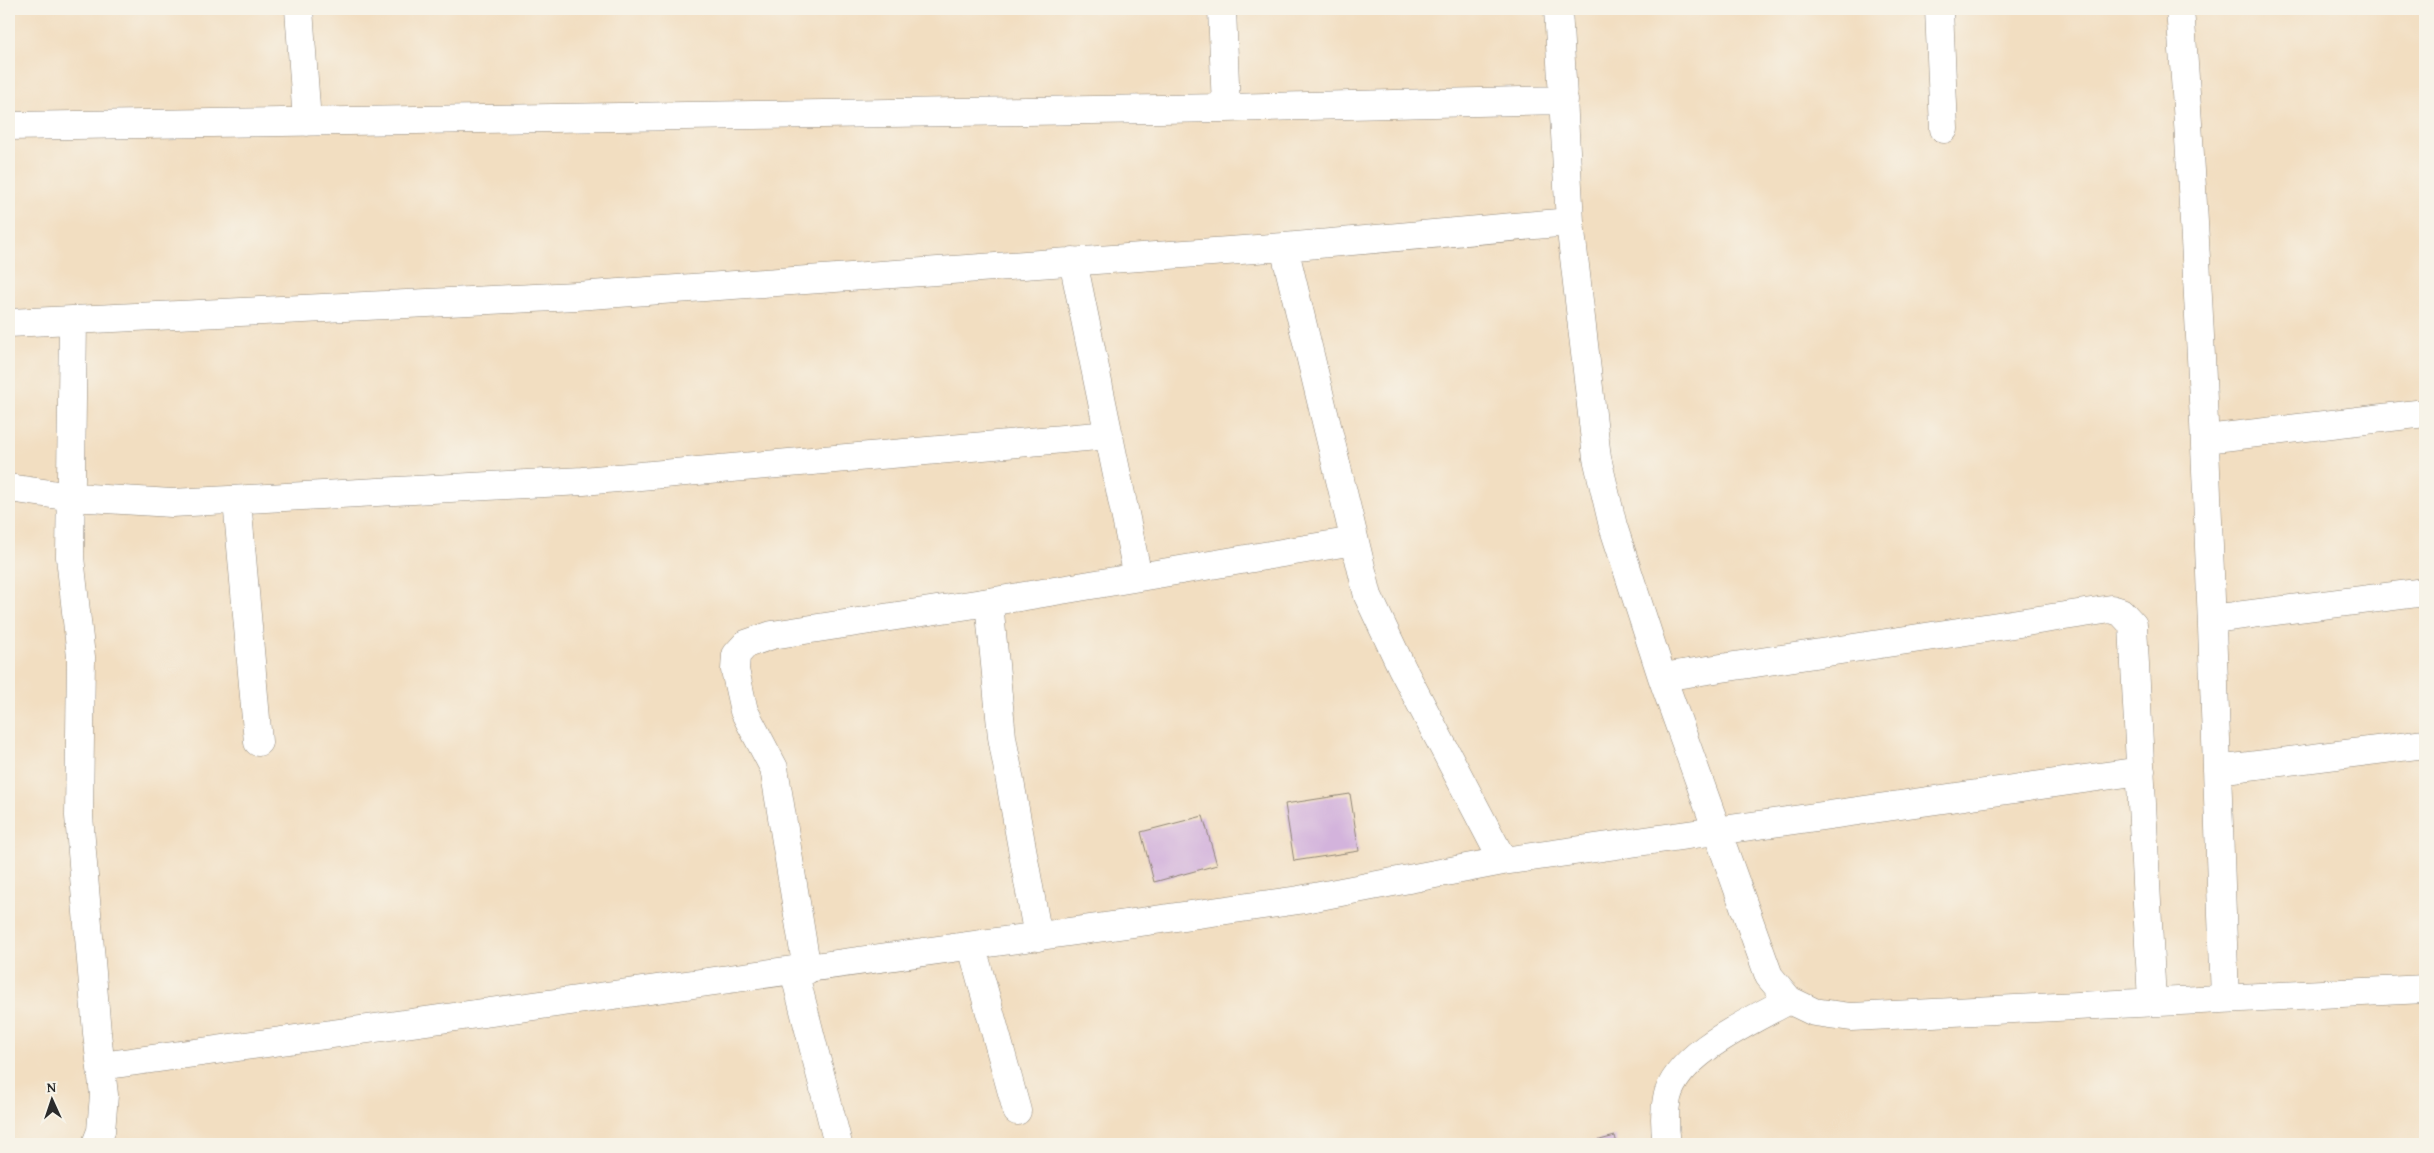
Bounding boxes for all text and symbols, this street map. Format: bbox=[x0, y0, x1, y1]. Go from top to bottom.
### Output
north arrow bbox=[28, 1076, 78, 1126]
text: N bbox=[46, 1077, 57, 1097]

